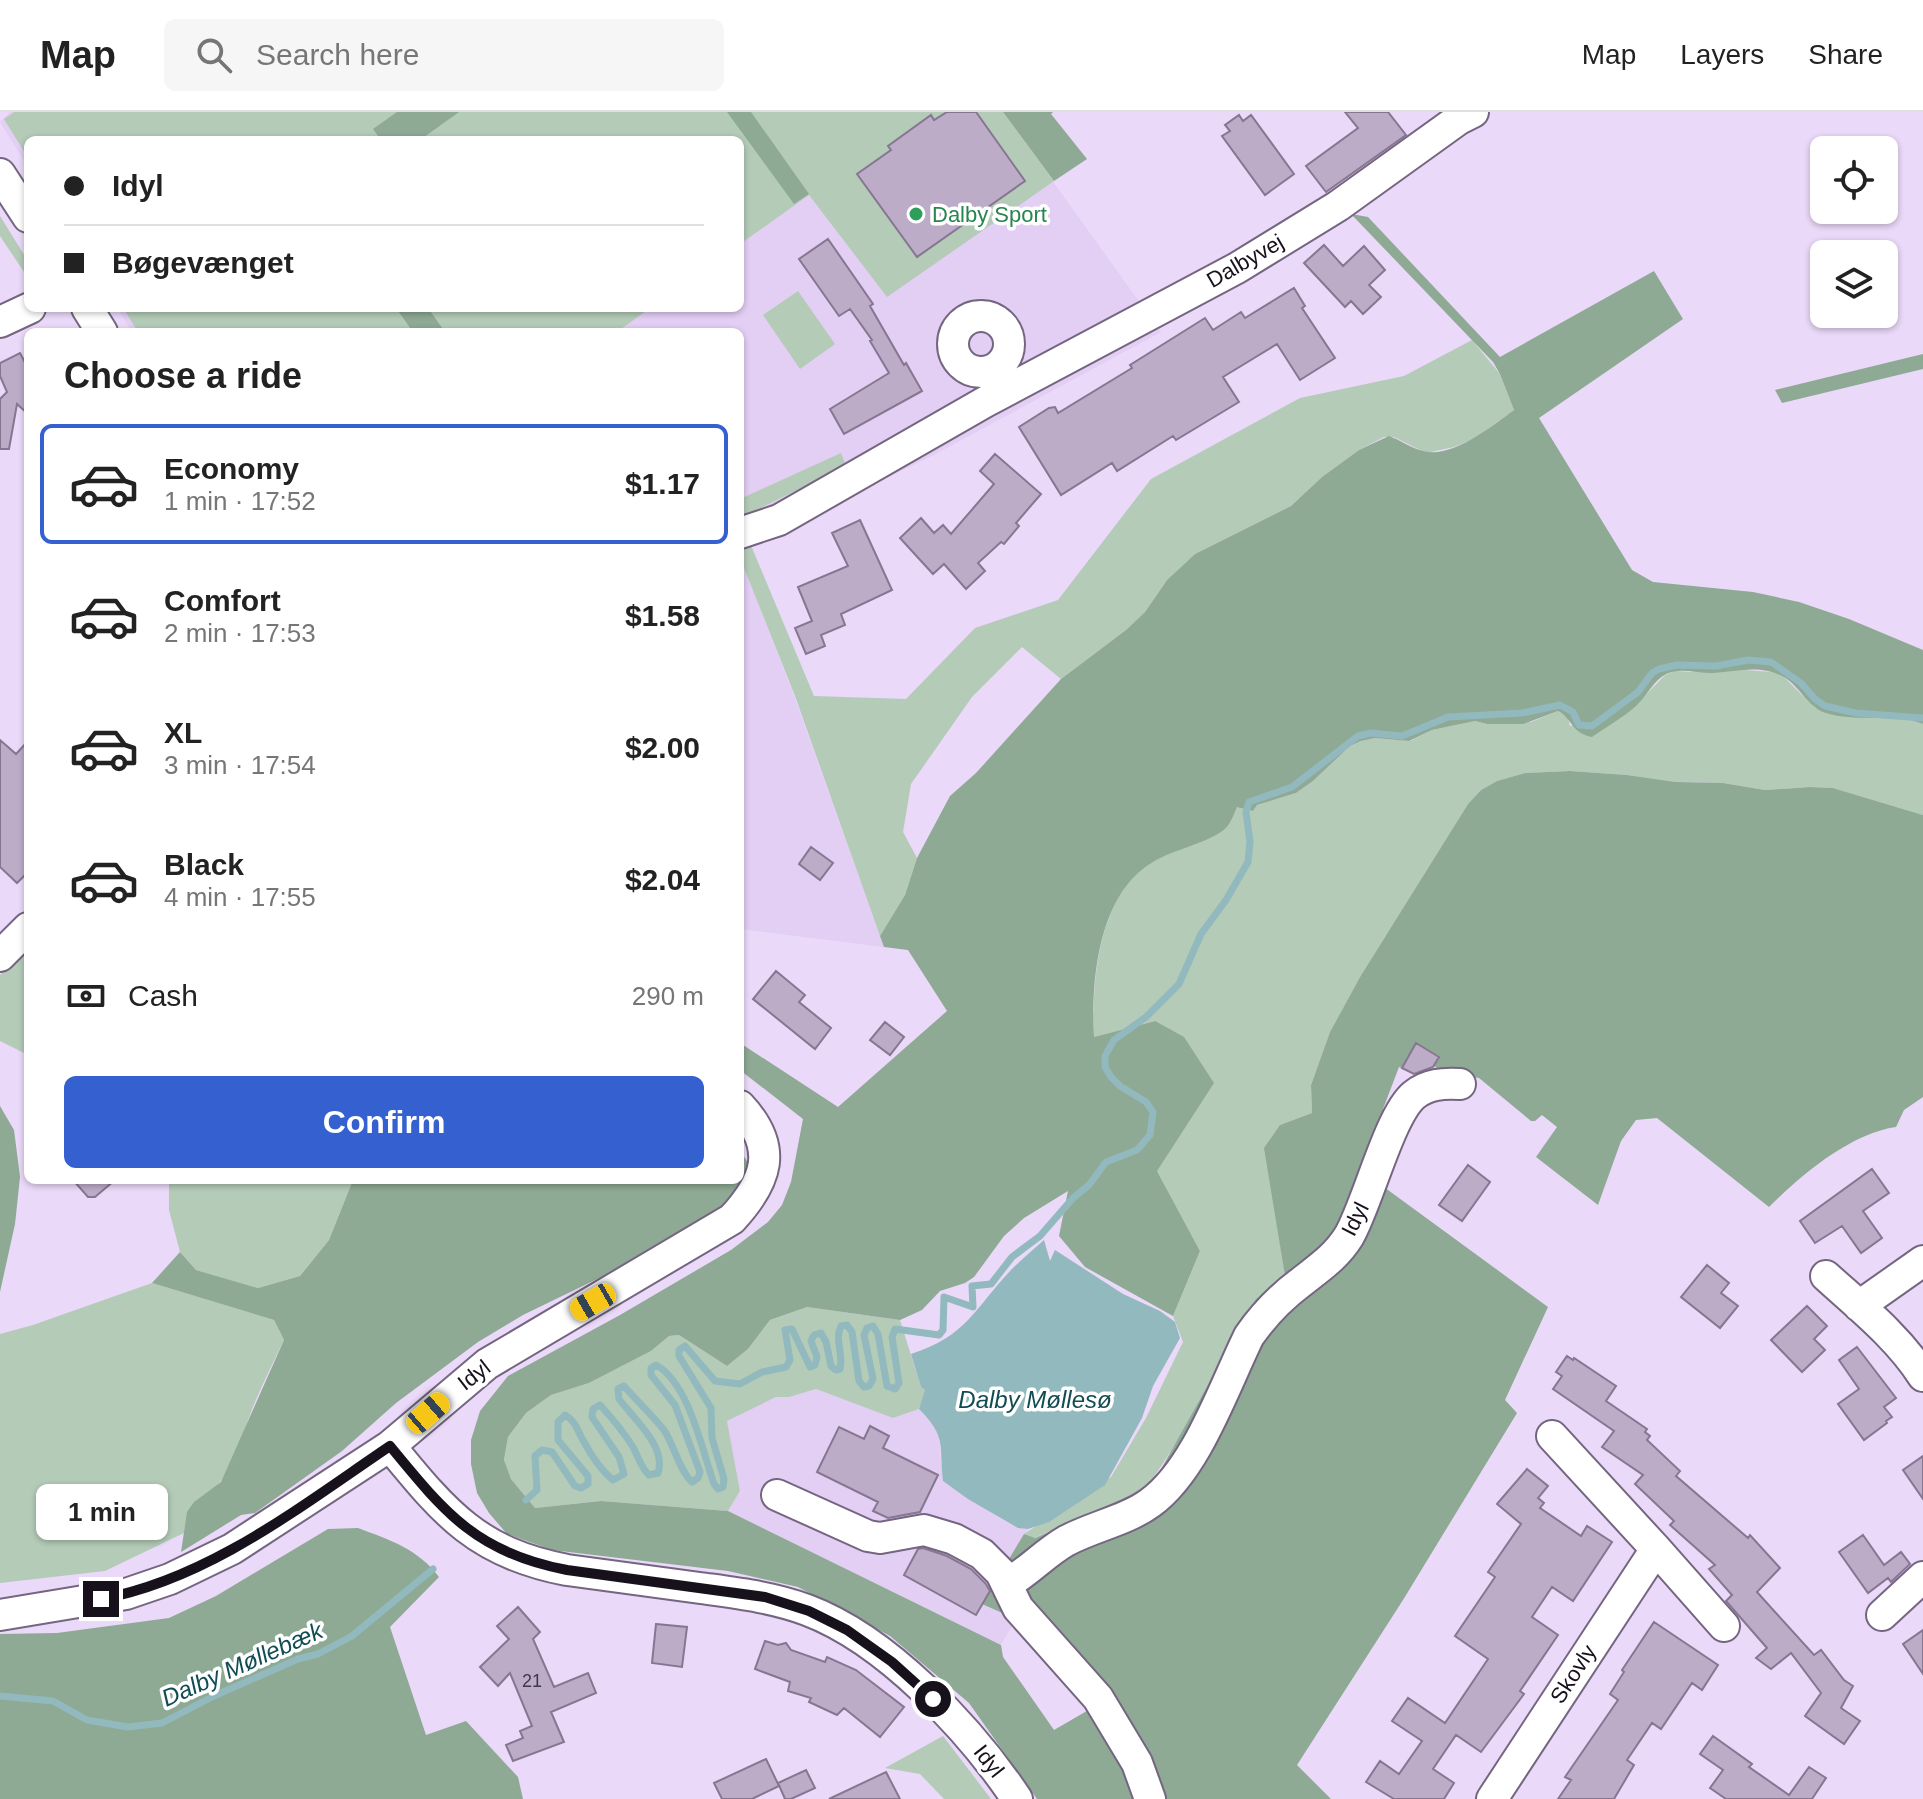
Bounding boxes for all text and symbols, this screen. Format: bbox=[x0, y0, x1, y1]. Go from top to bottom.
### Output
search box bbox=[164, 19, 724, 91]
icon: search bbox=[192, 33, 236, 77]
text: Map bbox=[40, 34, 116, 76]
text: Search here bbox=[256, 38, 419, 71]
text: Map bbox=[1582, 39, 1636, 70]
text: Layers bbox=[1680, 39, 1764, 70]
text: Share bbox=[1808, 39, 1883, 70]
map controls bbox=[1810, 136, 1898, 328]
button: locate bbox=[1810, 136, 1898, 224]
text: Idyl bbox=[112, 169, 164, 202]
place label: Dalby Sport bbox=[932, 202, 1047, 227]
marker: Dalby Sport bbox=[907, 205, 925, 223]
street label: Dalbyvej bbox=[1202, 229, 1288, 293]
button: layers bbox=[1810, 240, 1898, 328]
text: Bøgevænget bbox=[112, 246, 294, 279]
text: Choose a ride bbox=[64, 355, 302, 396]
icon: car bbox=[68, 448, 140, 520]
text: Economy bbox=[164, 452, 299, 485]
text: $1.17 bbox=[625, 467, 700, 500]
text: 1 min · 17:52 bbox=[164, 486, 316, 516]
icon: car bbox=[68, 580, 140, 652]
text: Comfort bbox=[164, 584, 281, 617]
text: $1.58 bbox=[625, 599, 700, 632]
text: 2 min · 17:53 bbox=[164, 618, 316, 648]
icon: car bbox=[68, 712, 140, 784]
text: XL bbox=[164, 716, 202, 749]
text: $2.00 bbox=[625, 731, 700, 764]
text: 3 min · 17:54 bbox=[164, 750, 316, 780]
icon: car bbox=[68, 844, 140, 916]
text: Black bbox=[164, 848, 244, 881]
text: $2.04 bbox=[625, 863, 700, 896]
text: 4 min · 17:55 bbox=[164, 882, 316, 912]
icon: cash bbox=[64, 974, 108, 1018]
text: Cash bbox=[128, 979, 198, 1012]
text: 290 m bbox=[632, 981, 704, 1011]
button: Confirm bbox=[64, 1076, 704, 1168]
street label: Idyl bbox=[1336, 1198, 1374, 1240]
car bbox=[566, 1280, 620, 1324]
street label: Idyl bbox=[453, 1355, 495, 1395]
water label: Dalby Møllesø bbox=[958, 1386, 1112, 1413]
car bbox=[402, 1388, 454, 1438]
callout: 1 min bbox=[35, 1483, 167, 1539]
text: 1 min bbox=[68, 1497, 136, 1527]
route end bbox=[83, 1581, 119, 1617]
water label: Dalby Møllebæk bbox=[157, 1616, 329, 1712]
street label: Skovly bbox=[1545, 1640, 1601, 1708]
house number: 21 bbox=[522, 1671, 542, 1691]
route start bbox=[915, 1681, 951, 1717]
street label: Idyl bbox=[969, 1740, 1009, 1782]

